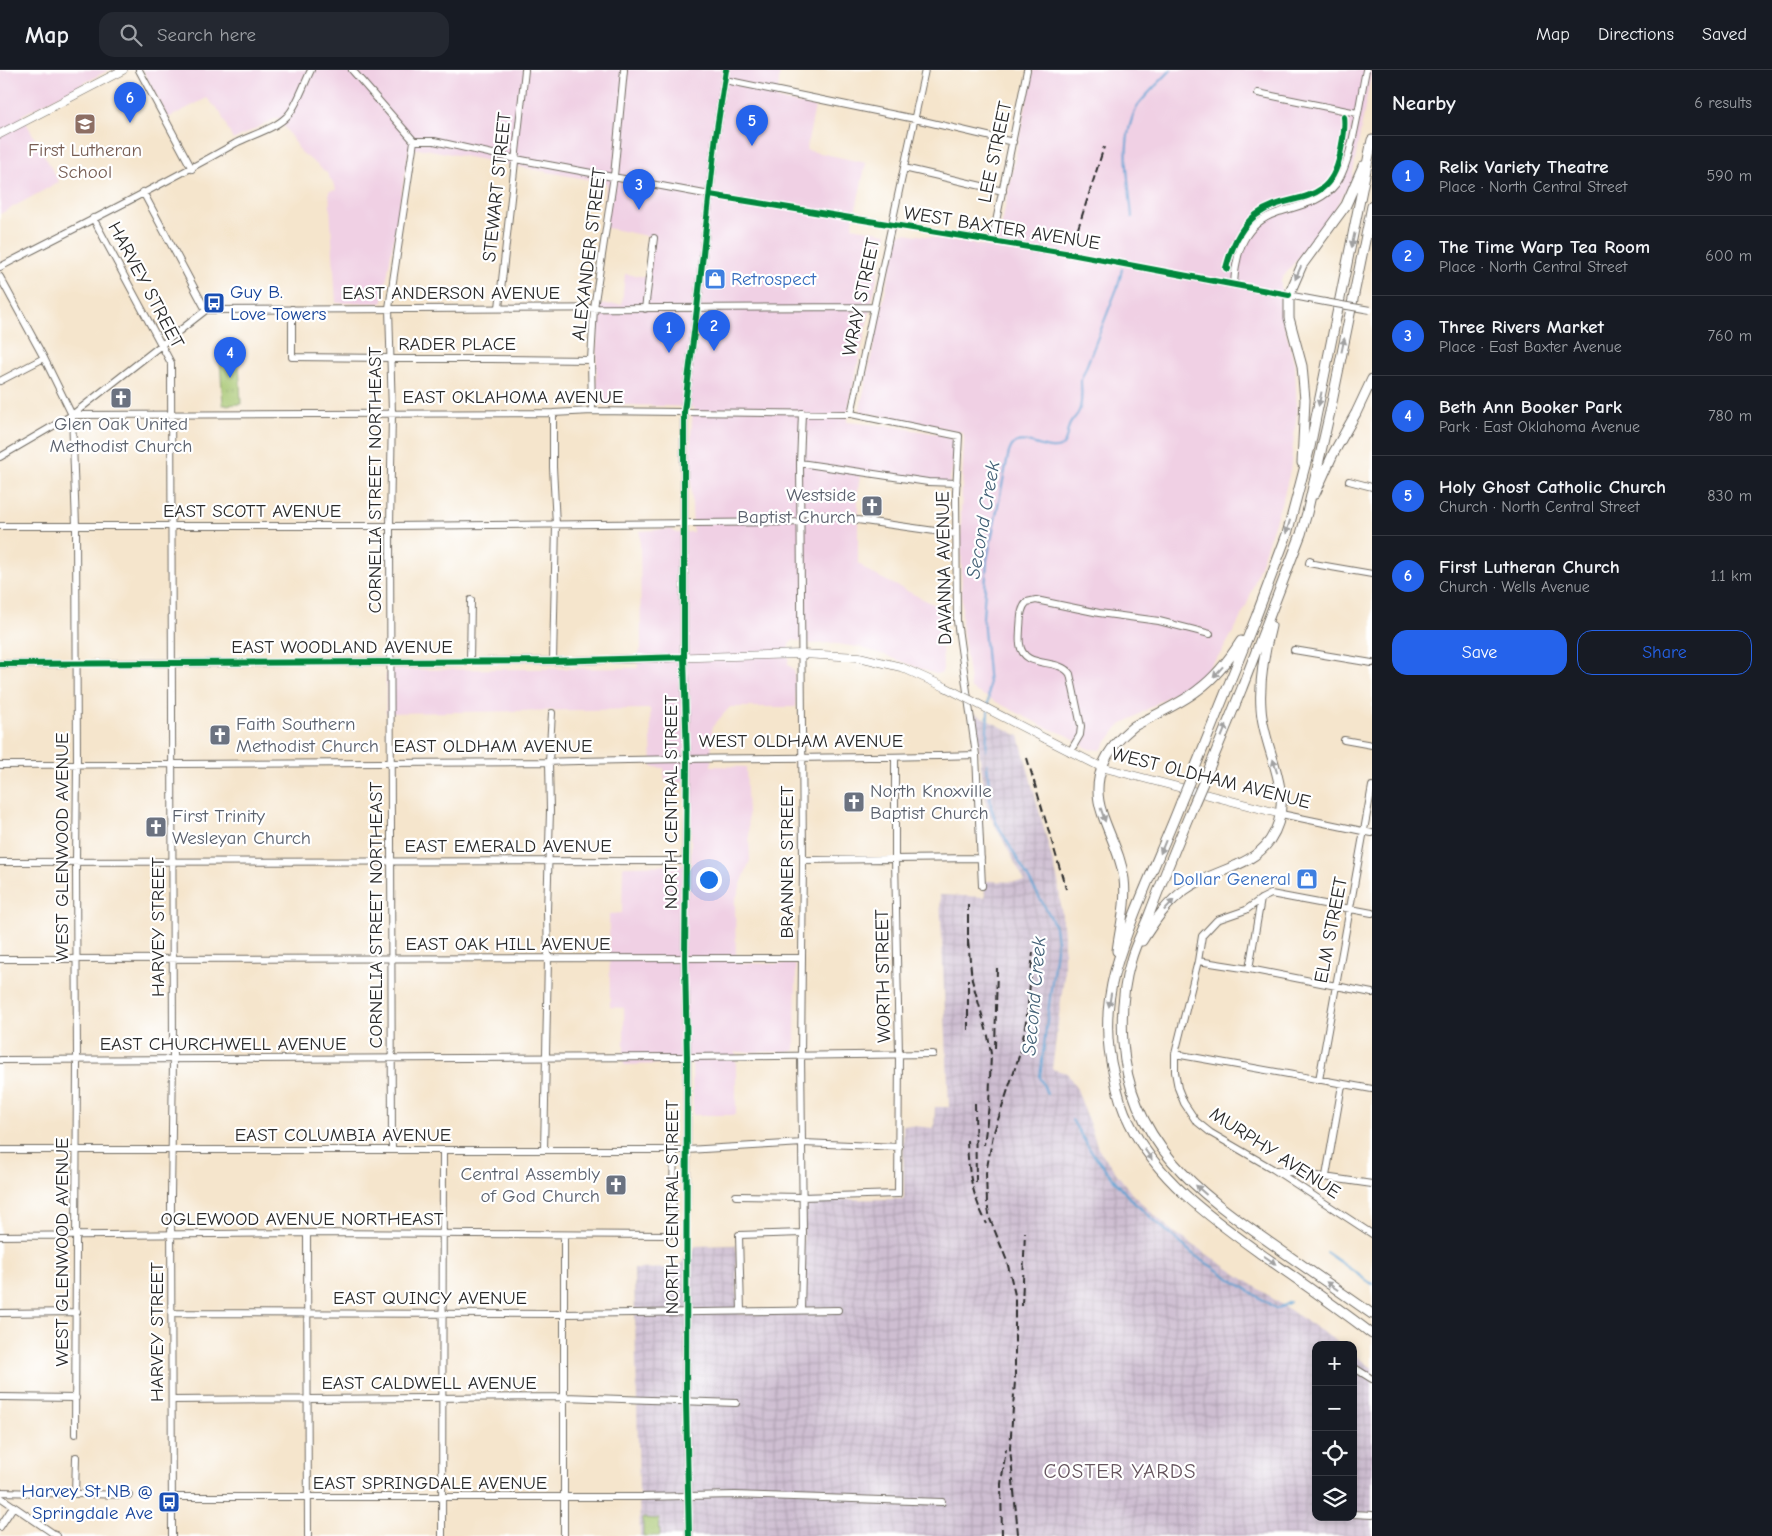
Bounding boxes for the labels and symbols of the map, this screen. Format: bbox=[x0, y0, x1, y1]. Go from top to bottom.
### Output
pin: 6 bbox=[114, 82, 146, 123]
street label: LEE STREET bbox=[973, 99, 1017, 205]
pin: 5 bbox=[736, 105, 768, 146]
street label: STEWART STREET bbox=[478, 111, 516, 263]
school or university icon: First Lutheran School bbox=[73, 112, 97, 136]
place label: First Lutheran School bbox=[28, 139, 142, 183]
street label: ALEXANDER STREET bbox=[567, 166, 611, 342]
pin: 3 bbox=[623, 169, 655, 210]
street label: WEST BAXTER AVENUE bbox=[902, 202, 1102, 254]
street label: HARVEY STREET bbox=[103, 218, 189, 352]
one-way arrow bbox=[1349, 232, 1357, 247]
street label: WRAY STREET bbox=[838, 236, 884, 358]
one-way arrow bbox=[1294, 266, 1302, 280]
shop icon: Retrospect bbox=[703, 267, 727, 291]
place label: Retrospect bbox=[731, 268, 817, 290]
place label: Guy B. Love Towers bbox=[230, 281, 327, 325]
street label: EAST ANDERSON AVENUE bbox=[342, 282, 560, 304]
bus stop icon: Guy B. Love Towers bbox=[202, 291, 226, 315]
pin: 2 bbox=[698, 310, 730, 351]
pin: 1 bbox=[653, 312, 685, 353]
street label: RADER PLACE bbox=[398, 333, 516, 355]
pin: 4 bbox=[214, 337, 246, 378]
one-way arrow bbox=[1340, 337, 1348, 353]
street label: CORNELIA STREET NORTHEAST bbox=[364, 346, 386, 614]
church icon: Glen Oak United Methodist Church bbox=[109, 386, 133, 410]
street label: EAST OKLAHOMA AVENUE bbox=[403, 386, 623, 408]
one-way arrow bbox=[1316, 391, 1324, 406]
place label: Glen Oak United Methodist Church bbox=[49, 413, 193, 457]
water label: Second Creek bbox=[961, 459, 1005, 581]
place label: Westside Baptist Church bbox=[737, 484, 856, 528]
street label: DAVANNA AVENUE bbox=[932, 491, 956, 645]
church icon: Westside Baptist Church bbox=[860, 494, 884, 518]
street label: EAST SCOTT AVENUE bbox=[163, 500, 341, 522]
one-way arrow bbox=[1284, 520, 1292, 535]
street label: EAST WOODLAND AVENUE bbox=[231, 636, 453, 658]
one-way arrow bbox=[1212, 665, 1224, 677]
street label: NORTH CENTRAL STREET bbox=[660, 695, 682, 909]
place label: Faith Southern Methodist Church bbox=[236, 713, 379, 757]
church icon: Faith Southern Methodist Church bbox=[208, 723, 232, 747]
one-way arrow bbox=[1221, 724, 1229, 738]
street label: WEST OLDHAM AVENUE bbox=[699, 730, 903, 752]
street label: WEST GLENWOOD AVENUE bbox=[51, 732, 73, 962]
street label: EAST OLDHAM AVENUE bbox=[394, 735, 592, 757]
street label: WEST OLDHAM AVENUE bbox=[1109, 743, 1313, 813]
one-way arrow bbox=[1271, 758, 1279, 773]
place label: North Knoxville Baptist Church bbox=[870, 780, 992, 824]
street label: CORNELIA STREET NORTHEAST bbox=[365, 781, 387, 1049]
street label: BRANNER STREET bbox=[776, 786, 798, 938]
church icon: North Knoxville Baptist Church bbox=[842, 790, 866, 814]
place label: First Trinity Wesleyan Church bbox=[172, 805, 311, 849]
one-way arrow bbox=[1100, 807, 1107, 822]
church icon: First Trinity Wesleyan Church bbox=[144, 815, 168, 839]
street label: EAST EMERALD AVENUE bbox=[404, 835, 612, 857]
one-way arrow bbox=[1159, 840, 1167, 854]
street label: HARVEY STREET bbox=[147, 857, 169, 997]
your location bbox=[696, 867, 722, 893]
shop icon: Dollar General bbox=[1295, 867, 1319, 891]
place label: Dollar General bbox=[1173, 868, 1291, 890]
street label: ELM STREET bbox=[1310, 875, 1352, 985]
one-way arrow bbox=[1163, 899, 1175, 911]
street label: WORTH STREET bbox=[871, 909, 895, 1043]
street label: EAST OAK HILL AVENUE bbox=[406, 933, 610, 955]
water label: Second Creek bbox=[1017, 935, 1051, 1056]
one-way arrow bbox=[1105, 992, 1113, 1008]
street label: EAST CHURCHWELL AVENUE bbox=[100, 1033, 346, 1055]
street label: NORTH CENTRAL STREET bbox=[661, 1100, 683, 1314]
street label: MURPHY AVENUE bbox=[1206, 1103, 1344, 1203]
street label: EAST COLUMBIA AVENUE bbox=[235, 1124, 451, 1146]
street label: WEST GLENWOOD AVENUE bbox=[51, 1137, 73, 1367]
one-way arrow bbox=[1143, 1147, 1153, 1160]
place label: Central Assembly of God Church bbox=[461, 1163, 600, 1207]
church icon: Central Assembly of God Church bbox=[604, 1173, 628, 1197]
one-way arrow bbox=[1195, 1184, 1207, 1196]
street label: OGLEWOOD AVENUE NORTHEAST bbox=[160, 1208, 444, 1230]
one-way arrow bbox=[1263, 1255, 1277, 1265]
street label: HARVEY STREET bbox=[146, 1262, 168, 1402]
one-way arrow bbox=[1325, 1281, 1339, 1291]
street label: EAST QUINCY AVENUE bbox=[333, 1287, 527, 1309]
street label: EAST CALDWELL AVENUE bbox=[321, 1372, 537, 1394]
district label: COSTER YARDS bbox=[1043, 1459, 1197, 1483]
street label: EAST SPRINGDALE AVENUE bbox=[313, 1472, 547, 1494]
place label: Harvey St NB @ Springdale Ave bbox=[21, 1480, 153, 1524]
bus stop icon: Harvey St NB @ Springdale Ave bbox=[157, 1490, 181, 1514]

